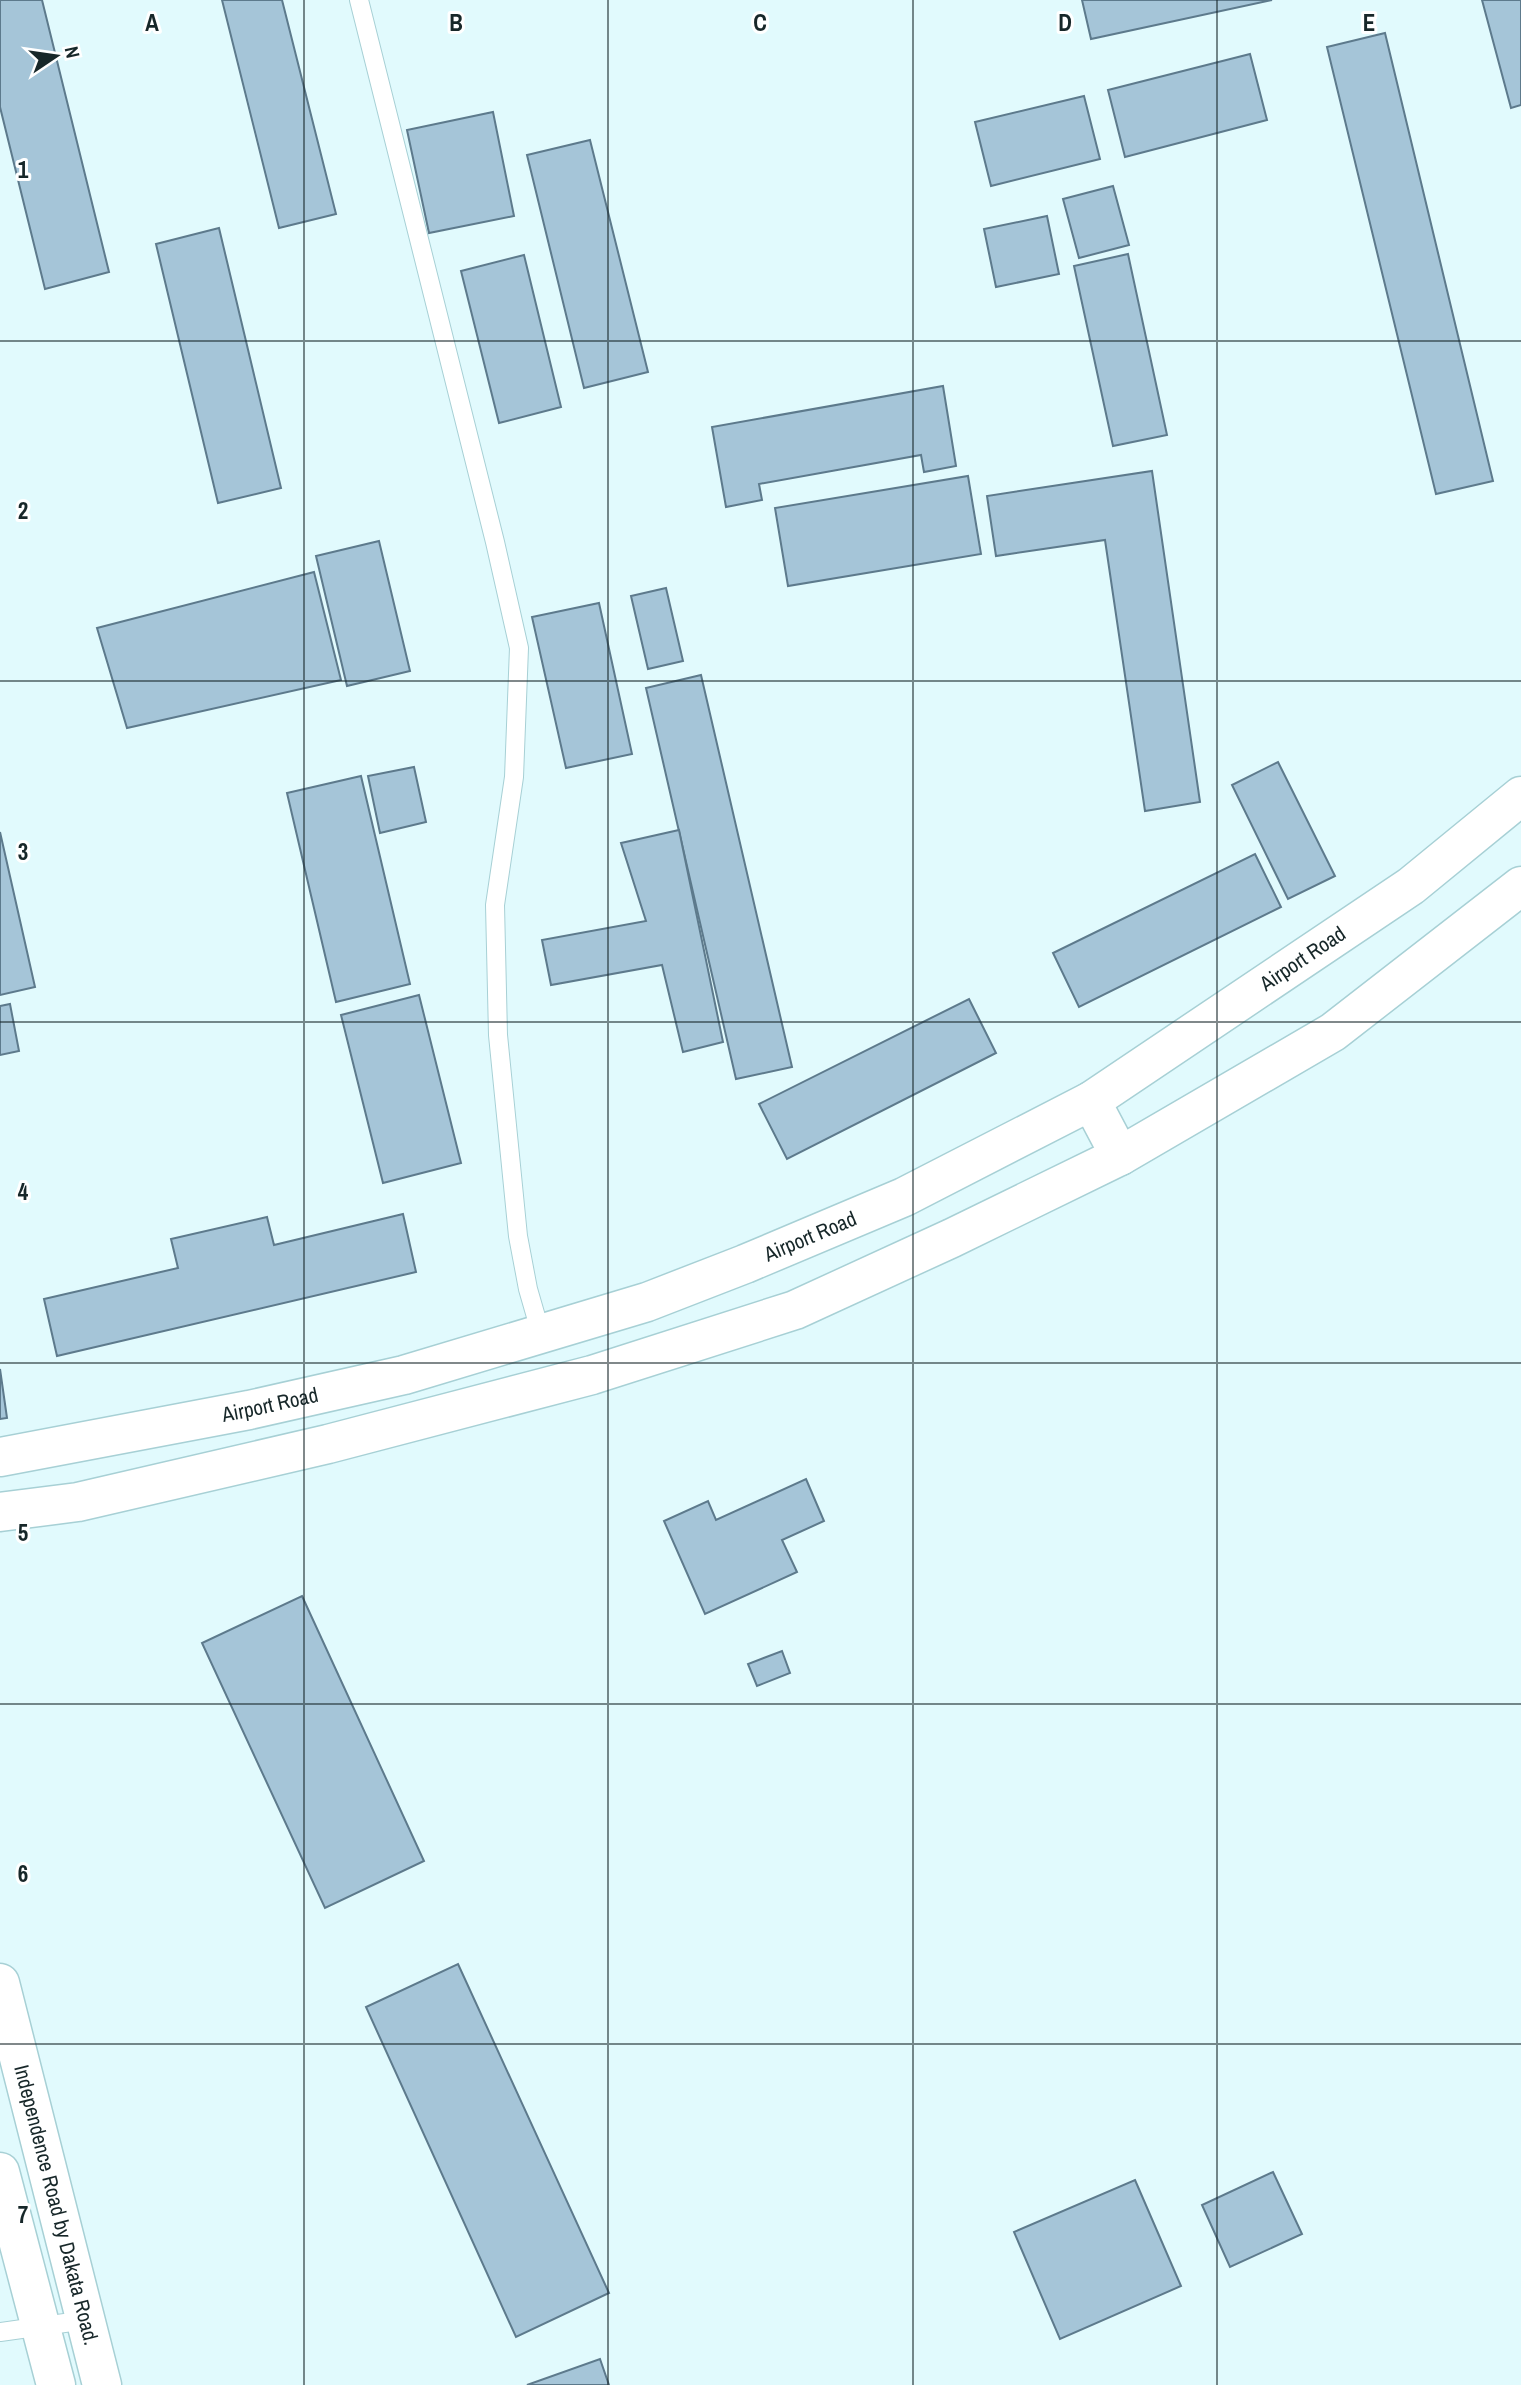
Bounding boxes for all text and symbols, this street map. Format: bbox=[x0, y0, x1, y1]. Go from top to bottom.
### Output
text: A bbox=[145, 7, 159, 38]
text: B bbox=[449, 7, 463, 38]
text: C bbox=[753, 7, 767, 38]
text: D bbox=[1058, 7, 1072, 38]
text: E bbox=[1363, 7, 1375, 38]
north arrow bbox=[21, 21, 91, 91]
text: N bbox=[59, 44, 86, 61]
text: 1 bbox=[18, 154, 29, 185]
text: 2 bbox=[18, 495, 28, 526]
text: 3 bbox=[18, 836, 28, 867]
street label: Airport Road bbox=[1253, 919, 1351, 998]
text: 4 bbox=[18, 1176, 29, 1207]
street label: Airport Road bbox=[759, 1204, 861, 1269]
street label: Airport Road bbox=[218, 1380, 321, 1429]
text: 5 bbox=[18, 1517, 28, 1548]
text: 6 bbox=[18, 1858, 28, 1889]
street label: Independence Road by Dakata Road. bbox=[7, 2062, 106, 2348]
text: 7 bbox=[18, 2199, 28, 2230]

